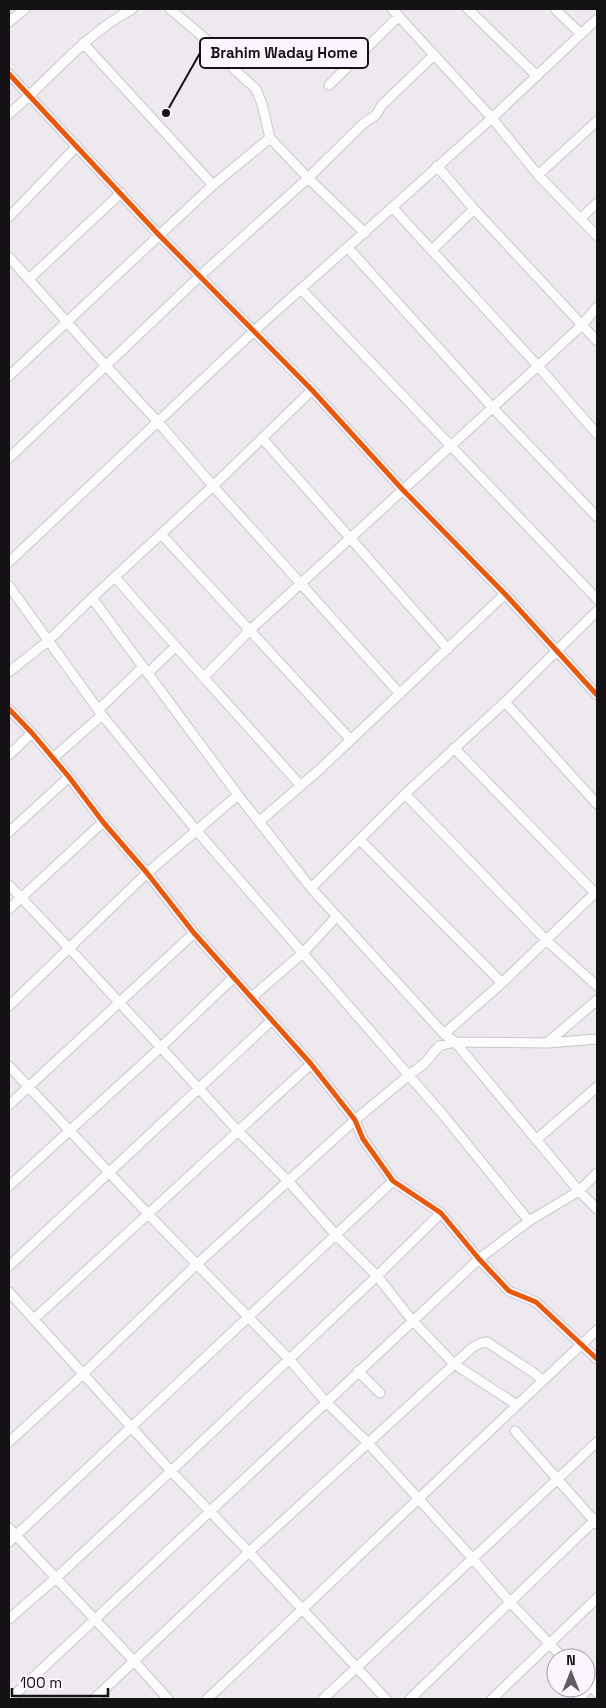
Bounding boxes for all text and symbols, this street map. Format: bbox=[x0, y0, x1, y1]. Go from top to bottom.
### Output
callout: Brahim Waday Home bbox=[200, 38, 368, 68]
text: Brahim Waday Home bbox=[210, 43, 358, 62]
north arrow bbox=[546, 1648, 596, 1698]
text: N bbox=[566, 1651, 576, 1669]
scale bar bbox=[12, 1666, 109, 1698]
text: 100 m bbox=[20, 1673, 62, 1692]

